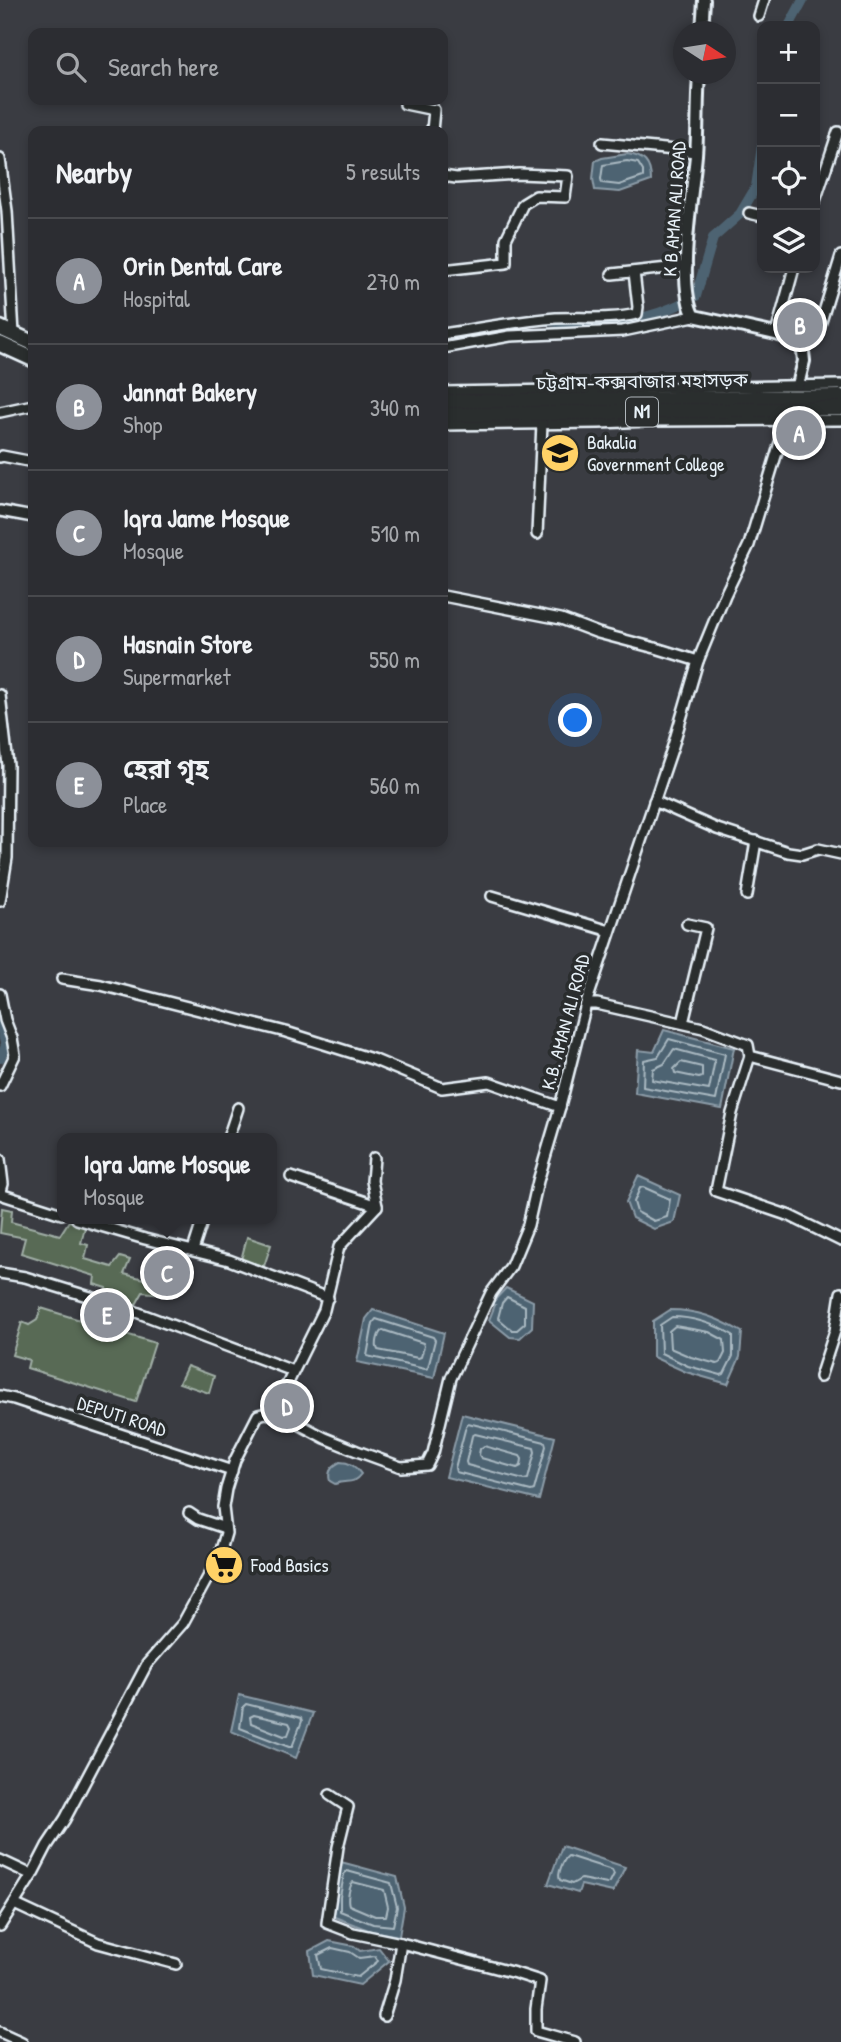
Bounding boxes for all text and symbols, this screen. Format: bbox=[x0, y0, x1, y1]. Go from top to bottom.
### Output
north arrow bbox=[673, 21, 736, 84]
map controls bbox=[757, 21, 820, 273]
button: + bbox=[757, 21, 820, 84]
search box bbox=[28, 28, 448, 105]
icon: search bbox=[52, 48, 90, 86]
text: Search here bbox=[108, 49, 219, 84]
button: − bbox=[757, 84, 820, 147]
street label: K B AMAN ALI ROAD bbox=[656, 141, 692, 277]
button: locate bbox=[757, 147, 820, 210]
text: Nearby bbox=[56, 152, 132, 192]
text: 5 results bbox=[346, 156, 420, 187]
button: layers bbox=[757, 210, 820, 273]
text: Orin Dental Care bbox=[123, 248, 282, 283]
text: A bbox=[73, 266, 85, 297]
text: 270 m bbox=[367, 266, 420, 297]
text: Hospital bbox=[123, 283, 190, 314]
pin: B bbox=[777, 299, 823, 351]
street label: চট্টগ্রাম-কক্সবাজার মহাসড়ক bbox=[535, 366, 749, 396]
text: Jannat Bakery bbox=[123, 374, 257, 409]
text: B bbox=[73, 392, 85, 423]
text: 340 m bbox=[370, 392, 420, 423]
road number: N1 bbox=[626, 398, 658, 426]
pin: A bbox=[776, 407, 822, 459]
text: Shop bbox=[123, 409, 162, 440]
place label: Bakalia Government College bbox=[587, 429, 725, 477]
school or university icon: Bakalia Government College bbox=[539, 432, 581, 474]
text: Iqra Jame Mosque bbox=[123, 500, 290, 535]
text: C bbox=[73, 518, 85, 549]
text: 510 m bbox=[371, 518, 420, 549]
text: Mosque bbox=[123, 535, 184, 566]
text: Hasnain Store bbox=[123, 626, 253, 661]
text: D bbox=[74, 644, 84, 675]
text: 550 m bbox=[369, 644, 420, 675]
text: Supermarket bbox=[123, 661, 231, 692]
your location bbox=[558, 703, 592, 737]
text: হেরা গৃহ bbox=[123, 751, 209, 786]
text: E bbox=[74, 770, 84, 801]
text: 560 m bbox=[370, 770, 420, 801]
text: Place bbox=[123, 789, 167, 820]
street label: K.B. AMAN ALI ROAD bbox=[534, 951, 596, 1093]
popup bbox=[57, 1133, 277, 1224]
text: Iqra Jame Mosque bbox=[84, 1146, 250, 1181]
text: Mosque bbox=[84, 1181, 144, 1212]
pin: C bbox=[144, 1247, 190, 1299]
pin: E bbox=[84, 1289, 130, 1341]
pin: D bbox=[264, 1380, 310, 1432]
street label: DEPUTI ROAD bbox=[74, 1389, 170, 1443]
supermarket icon: Food Basics bbox=[203, 1544, 245, 1586]
place label: Food Basics bbox=[250, 1552, 329, 1578]

